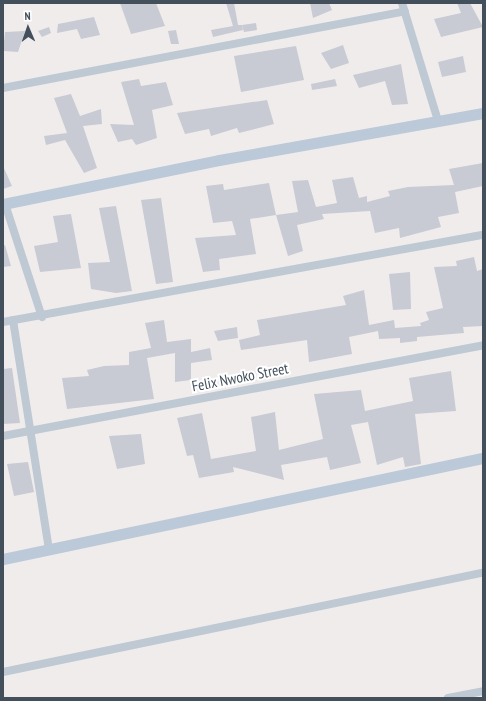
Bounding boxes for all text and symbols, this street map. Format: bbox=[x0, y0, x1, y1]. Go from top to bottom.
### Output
north arrow bbox=[8, 8, 48, 48]
text: N bbox=[24, 9, 31, 23]
street label: Felix Nwoko Street bbox=[190, 359, 290, 395]

